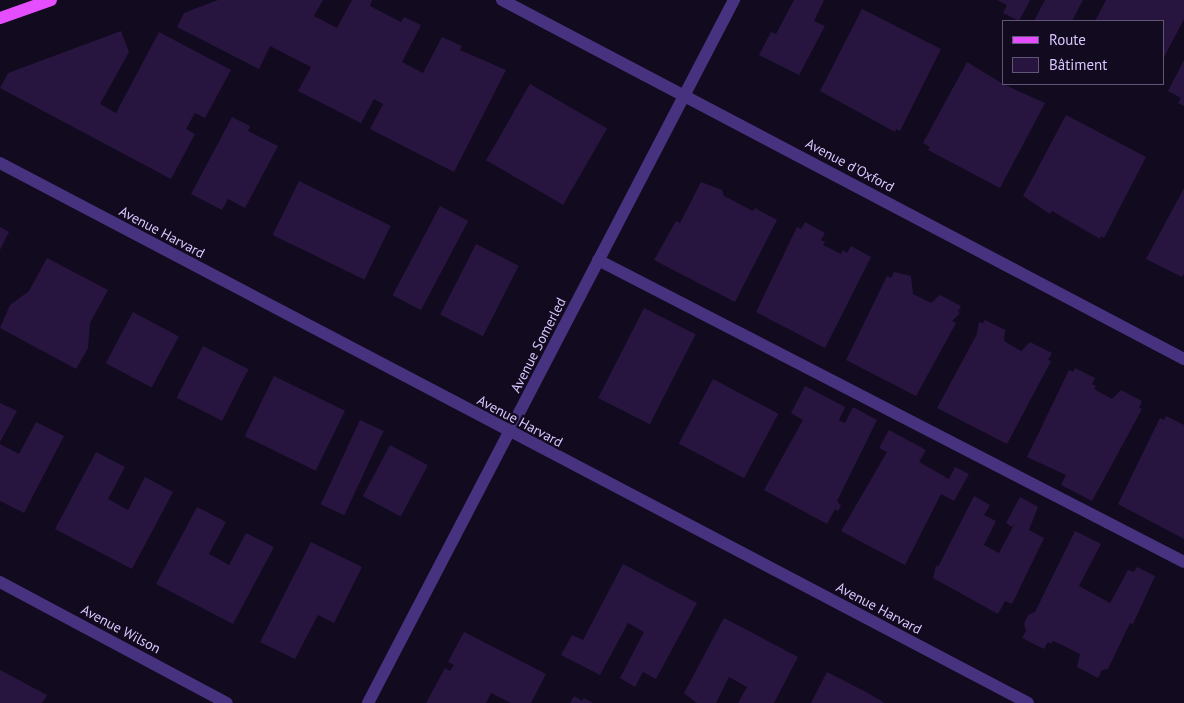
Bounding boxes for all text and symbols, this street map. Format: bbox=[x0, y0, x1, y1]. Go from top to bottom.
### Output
legend bbox=[1002, 20, 1164, 85]
text: Route bbox=[1049, 30, 1086, 49]
text: Bâtiment bbox=[1049, 55, 1107, 74]
street label: Avenue d'Oxford bbox=[803, 135, 897, 195]
street label: Avenue Harvard bbox=[116, 202, 208, 262]
street label: Avenue Somerled bbox=[507, 295, 569, 395]
street label: Avenue Harvard bbox=[474, 391, 566, 451]
street label: Avenue Harvard bbox=[833, 578, 925, 638]
street label: Avenue Wilson bbox=[78, 601, 164, 657]

